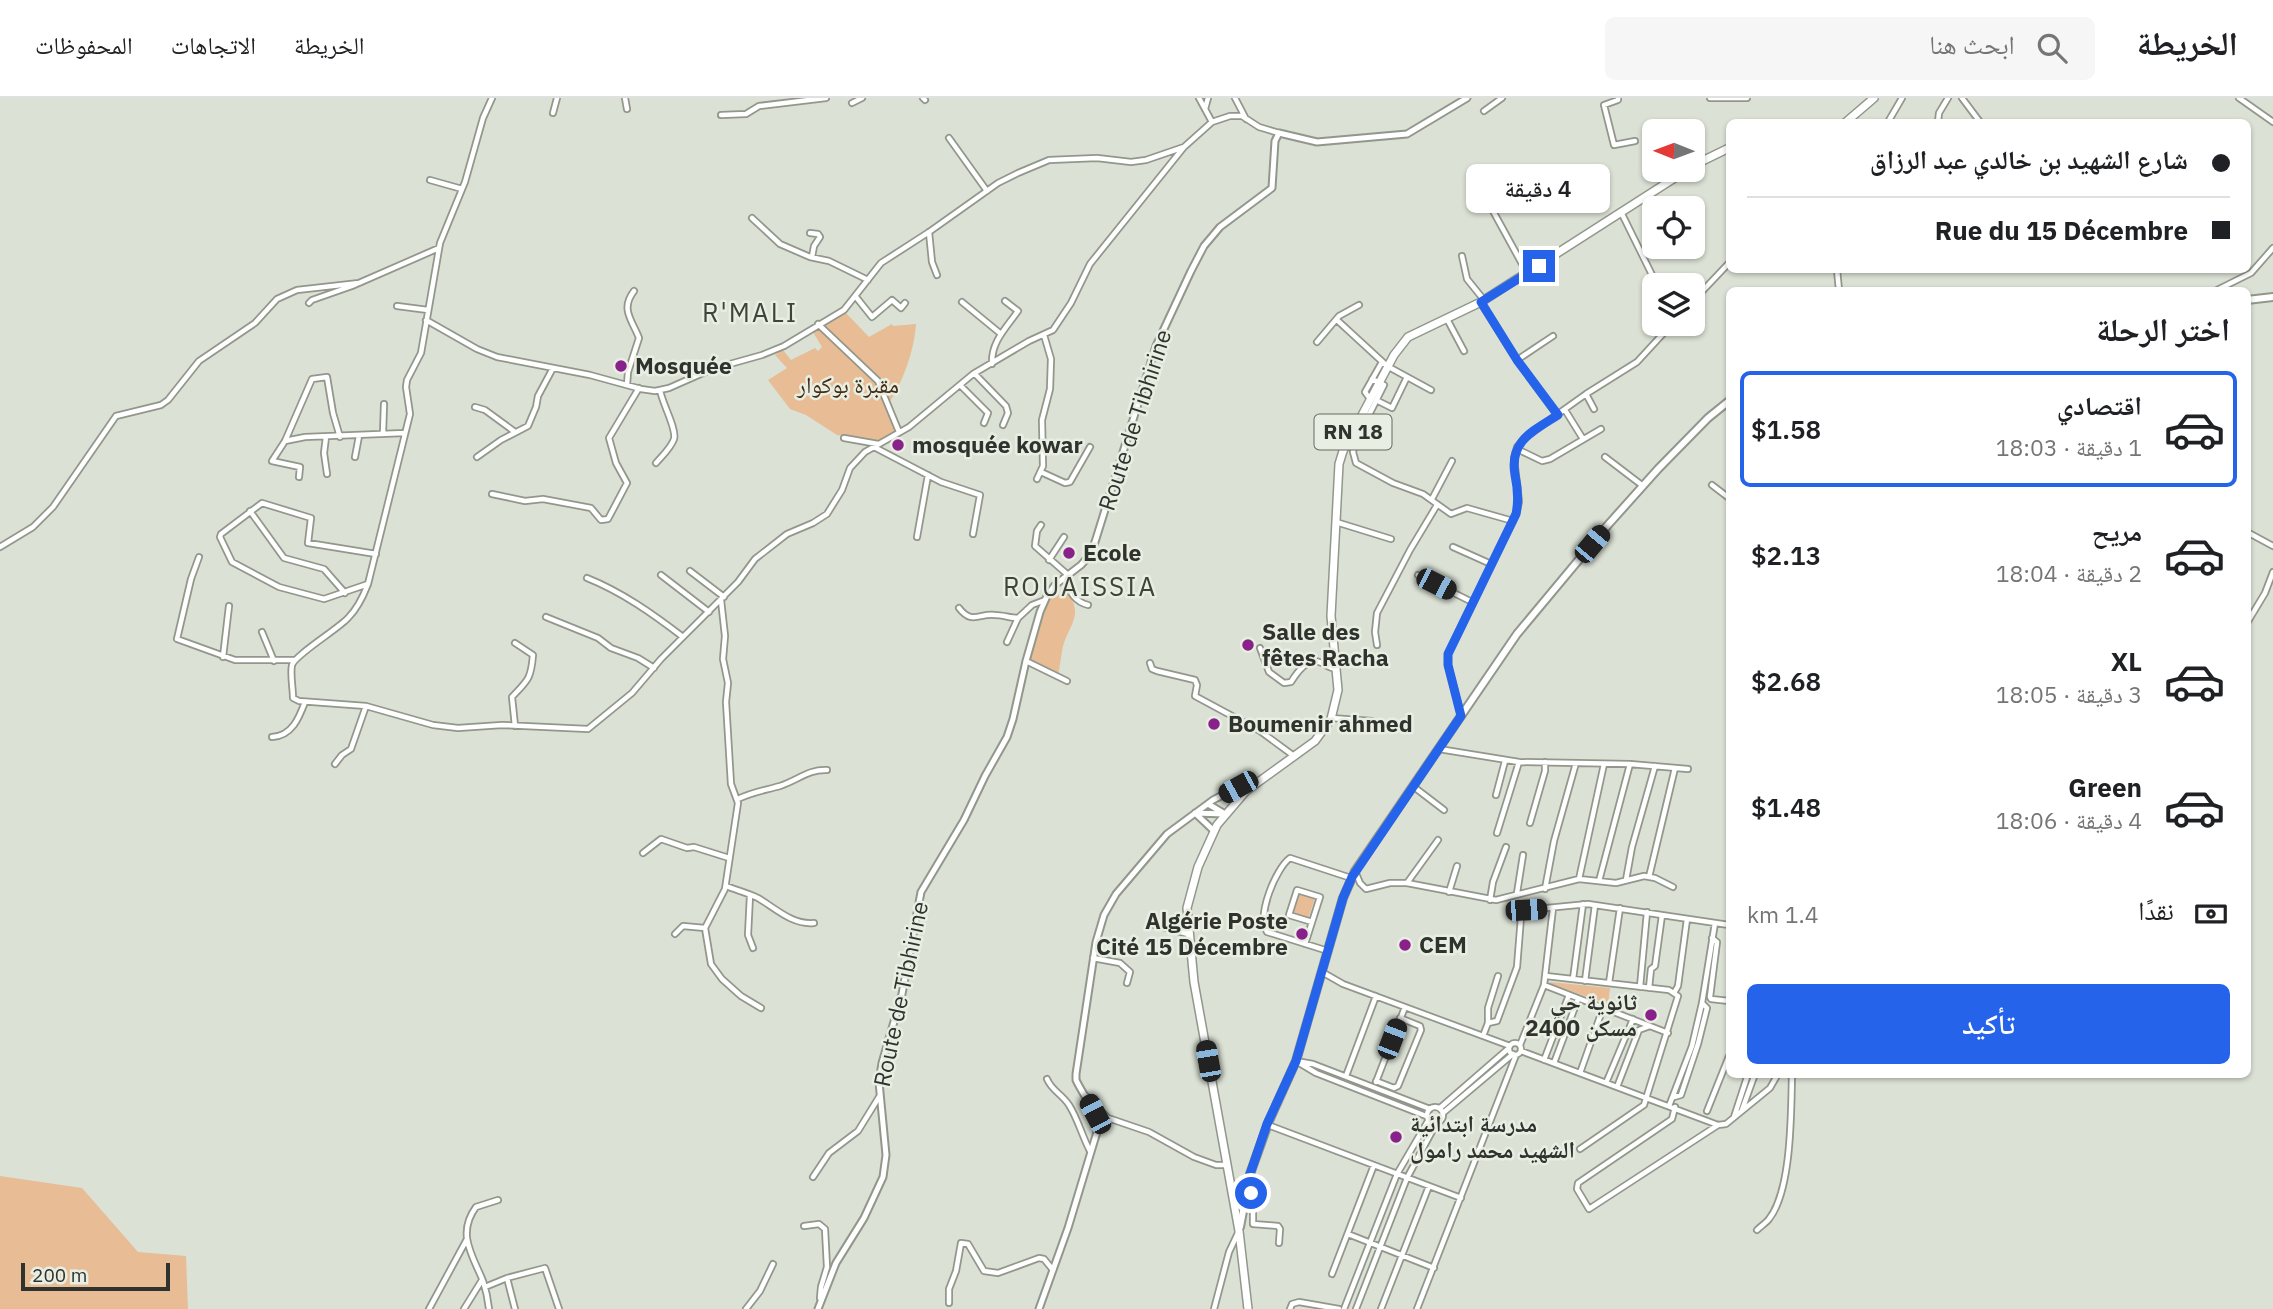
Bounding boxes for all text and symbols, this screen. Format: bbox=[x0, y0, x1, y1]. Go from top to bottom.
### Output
search box bbox=[1605, 17, 2095, 80]
text: الخريطة bbox=[2137, 21, 2238, 64]
text: ابحث هنا bbox=[1929, 27, 2015, 61]
text: المحفوظات bbox=[35, 29, 133, 61]
text: الاتجاهات bbox=[171, 29, 256, 61]
text: الخريطة bbox=[294, 29, 365, 61]
icon: search bbox=[2033, 29, 2071, 67]
north arrow bbox=[1642, 119, 1704, 182]
map controls bbox=[1642, 119, 1705, 336]
text: شارع الشهيد بن خالدي عبد الرزاق bbox=[1870, 142, 2188, 176]
callout: 4 دقيقة bbox=[1467, 164, 1611, 214]
text: 4 دقيقة bbox=[1504, 173, 1572, 203]
button: locate bbox=[1642, 196, 1705, 259]
text: Rue du 15 Décembre bbox=[1935, 213, 2188, 247]
route end bbox=[1523, 250, 1555, 282]
button: layers bbox=[1642, 273, 1705, 336]
district label: R'MALI bbox=[702, 295, 798, 329]
text: اختر الرحلة bbox=[2096, 308, 2230, 350]
street label: Route de Tibhirine bbox=[1091, 325, 1177, 514]
place label: Mosquée bbox=[635, 350, 732, 380]
marker: Mosquée bbox=[613, 358, 629, 374]
park label: مقبرة بوكوار bbox=[796, 369, 899, 399]
text: اقتصادي bbox=[2057, 388, 2142, 422]
icon: car bbox=[2163, 398, 2226, 461]
text: $1.58 bbox=[1751, 412, 1821, 446]
road number: RN 18 bbox=[1314, 414, 1392, 450]
place label: mosquée kowar bbox=[912, 429, 1083, 459]
text: 1 دقيقة · 18:03 bbox=[1996, 432, 2142, 462]
marker: mosquée kowar bbox=[890, 437, 906, 453]
text: مريح bbox=[2092, 514, 2142, 548]
car bbox=[1571, 521, 1614, 567]
icon: car bbox=[2163, 524, 2226, 587]
place label: Ecole bbox=[1083, 537, 1141, 567]
text: $2.13 bbox=[1751, 538, 1821, 572]
marker: Ecole bbox=[1061, 545, 1077, 561]
text: 2 دقيقة · 18:04 bbox=[1996, 558, 2142, 588]
car bbox=[1413, 565, 1460, 603]
district label: ROUAISSIA bbox=[1003, 569, 1157, 603]
place label: Salle des fêtes Racha bbox=[1262, 616, 1389, 672]
marker: Salle des fêtes Racha bbox=[1240, 637, 1256, 653]
text: XL bbox=[2111, 644, 2142, 678]
icon: car bbox=[2163, 650, 2226, 713]
text: $2.68 bbox=[1751, 664, 1821, 698]
text: 3 دقيقة · 18:05 bbox=[1996, 679, 2142, 709]
place label: Boumenir ahmed bbox=[1228, 708, 1413, 738]
marker: Boumenir ahmed bbox=[1206, 716, 1222, 732]
car bbox=[1215, 768, 1262, 806]
text: Green bbox=[2068, 770, 2142, 804]
icon: car bbox=[2163, 776, 2226, 839]
text: $1.48 bbox=[1751, 790, 1821, 824]
text: 4 دقيقة · 18:06 bbox=[1996, 805, 2142, 835]
text: نقدًا bbox=[2138, 893, 2174, 927]
icon: cash bbox=[2192, 895, 2230, 933]
street label: Route de Tibhirine bbox=[866, 898, 934, 1089]
car bbox=[1505, 898, 1548, 922]
text: 1.4 km bbox=[1747, 899, 1819, 929]
place label: Algérie Poste Cité 15 Décembre bbox=[1096, 905, 1288, 961]
marker: Algérie Poste Cité 15 Décembre bbox=[1294, 926, 1310, 942]
place label: CEM bbox=[1419, 929, 1467, 959]
marker: CEM bbox=[1397, 937, 1413, 953]
button: تأكيد bbox=[1747, 984, 2230, 1064]
place label: ثانوية حي 2400 مسكن bbox=[1525, 986, 1638, 1042]
marker: ثانوية حي 2400 مسكن bbox=[1643, 1007, 1659, 1023]
car bbox=[1375, 1016, 1410, 1062]
car bbox=[1195, 1038, 1222, 1084]
car bbox=[1076, 1091, 1115, 1137]
place label: مدرسة ابتدائية الشهيد محمد رامول bbox=[1410, 1108, 1575, 1164]
marker: مدرسة ابتدائية الشهيد محمد رامول bbox=[1388, 1129, 1404, 1145]
route start bbox=[1235, 1177, 1267, 1209]
scale bar bbox=[21, 1260, 170, 1292]
text: 200 m bbox=[32, 1263, 87, 1287]

